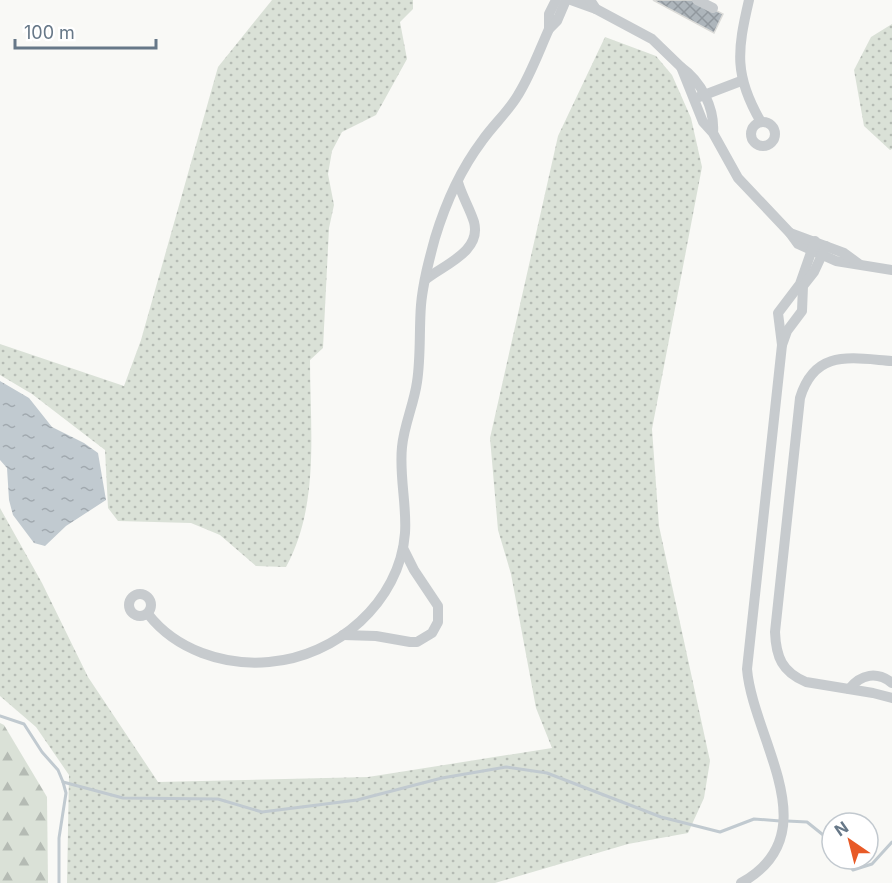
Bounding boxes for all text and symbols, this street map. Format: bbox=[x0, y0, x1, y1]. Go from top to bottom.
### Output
scale bar bbox=[15, 12, 156, 50]
text: 100 m bbox=[24, 22, 75, 43]
north arrow bbox=[820, 811, 880, 871]
text: N bbox=[831, 817, 852, 840]

